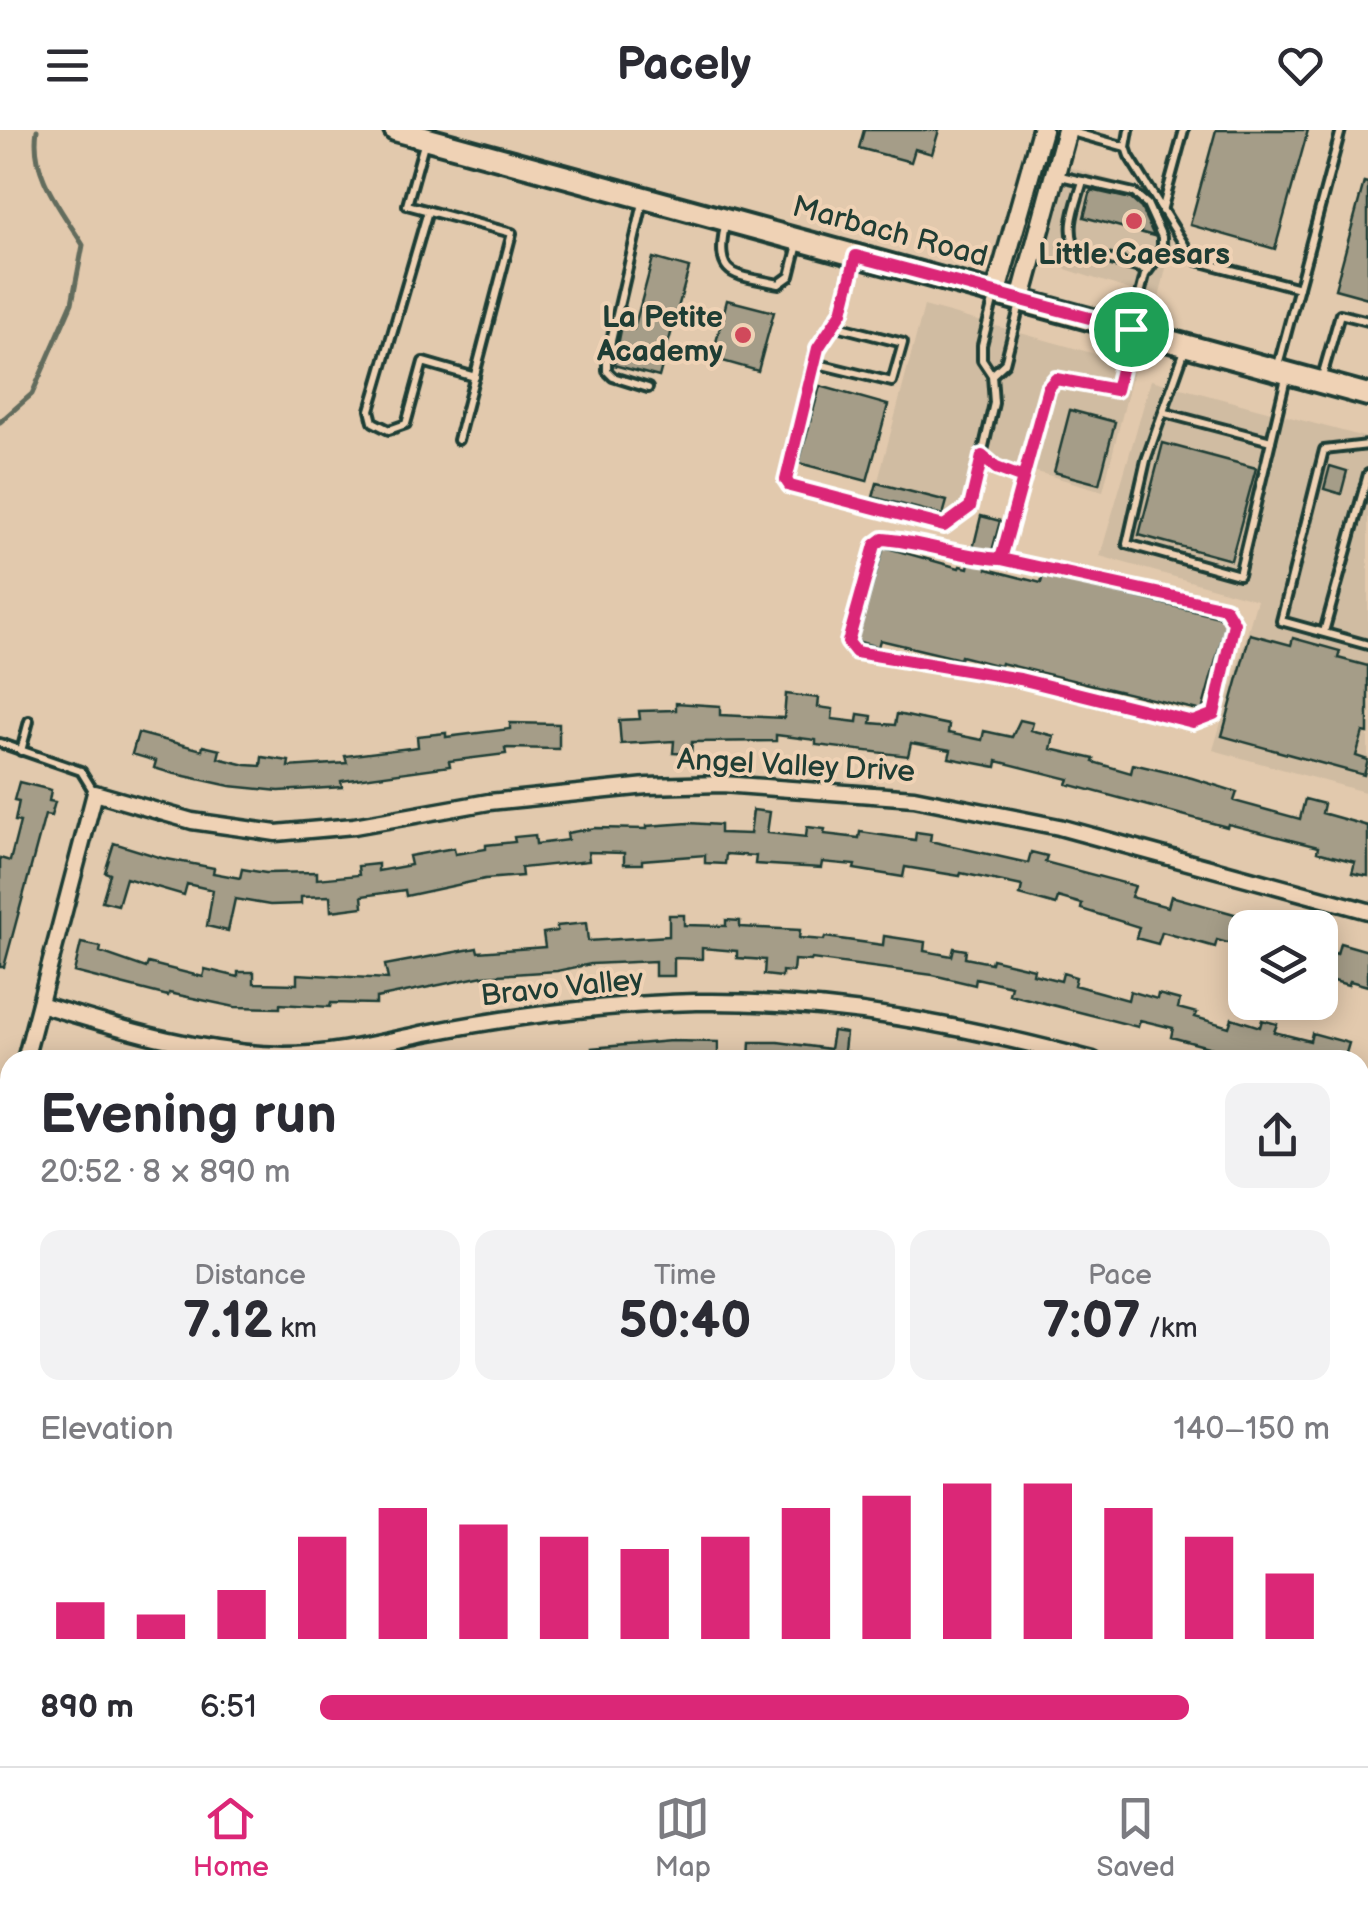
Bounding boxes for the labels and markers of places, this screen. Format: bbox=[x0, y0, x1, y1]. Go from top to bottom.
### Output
marker: Little Caesars bbox=[1123, 210, 1145, 232]
place label: Little Caesars bbox=[1038, 237, 1230, 273]
pin bbox=[1089, 287, 1174, 372]
place label: La Petite Academy bbox=[596, 300, 723, 370]
marker: La Petite Academy bbox=[732, 324, 754, 346]

